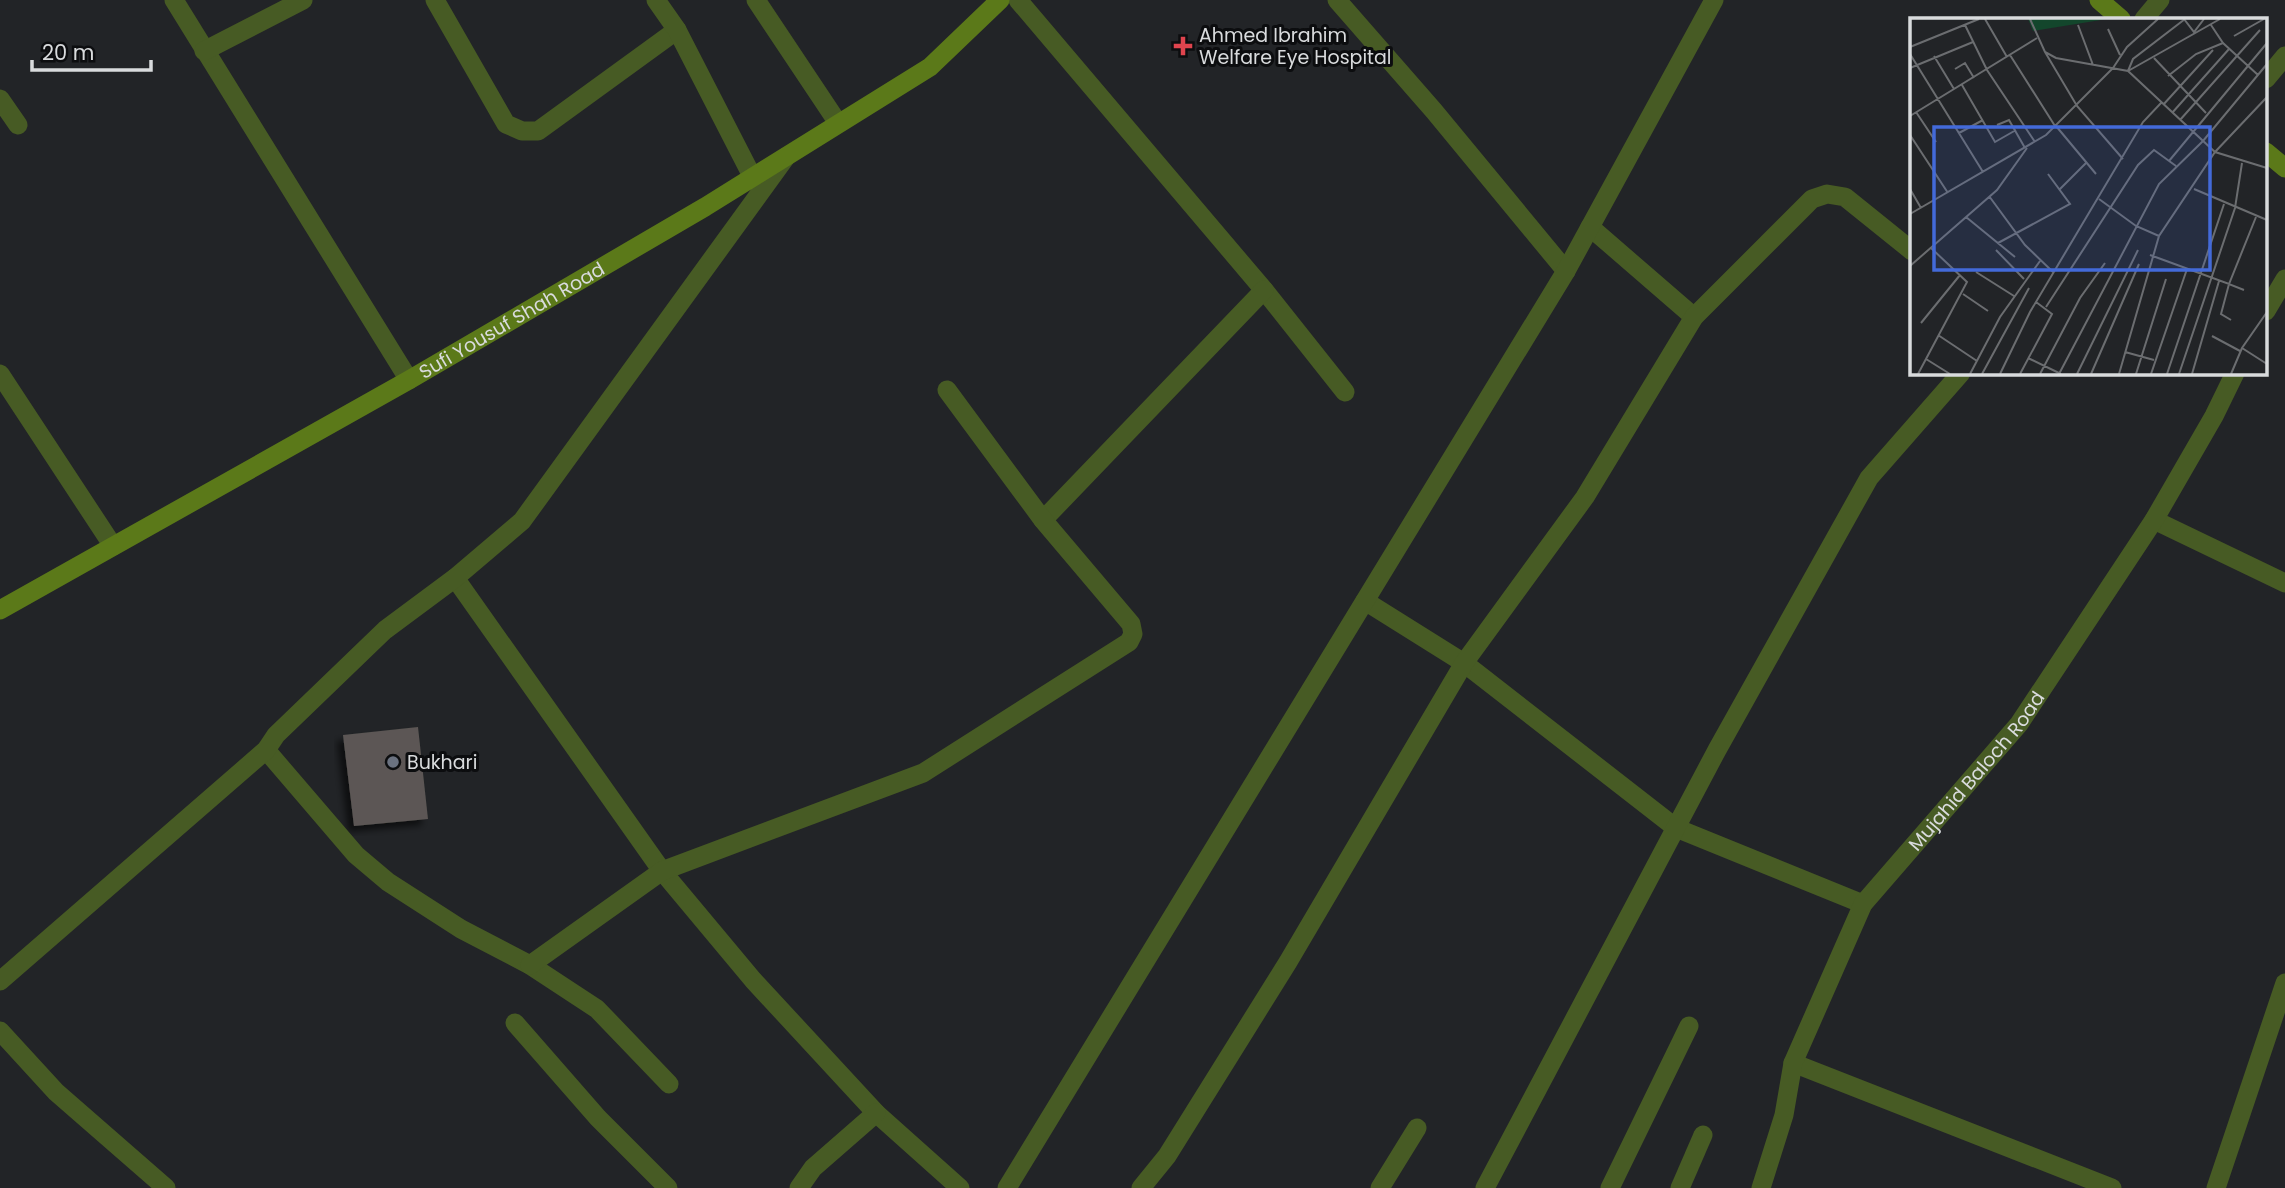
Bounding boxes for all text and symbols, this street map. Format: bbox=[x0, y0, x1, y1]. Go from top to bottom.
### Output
inset map bbox=[1910, 18, 2268, 374]
place label: Ahmed Ibrahim Welfare Eye Hospital bbox=[1199, 22, 1392, 71]
scale bar bbox=[32, 28, 150, 72]
marker: Ahmed Ibrahim Welfare Eye Hospital bbox=[1173, 36, 1193, 56]
text: 20 m bbox=[42, 38, 95, 67]
street label: Sufi Yousuf Shah Road bbox=[414, 256, 610, 385]
street label: Mujahid Baloch Road bbox=[1902, 686, 2051, 857]
place label: Bukhari bbox=[407, 749, 477, 776]
marker: Bukhari bbox=[385, 754, 401, 770]

